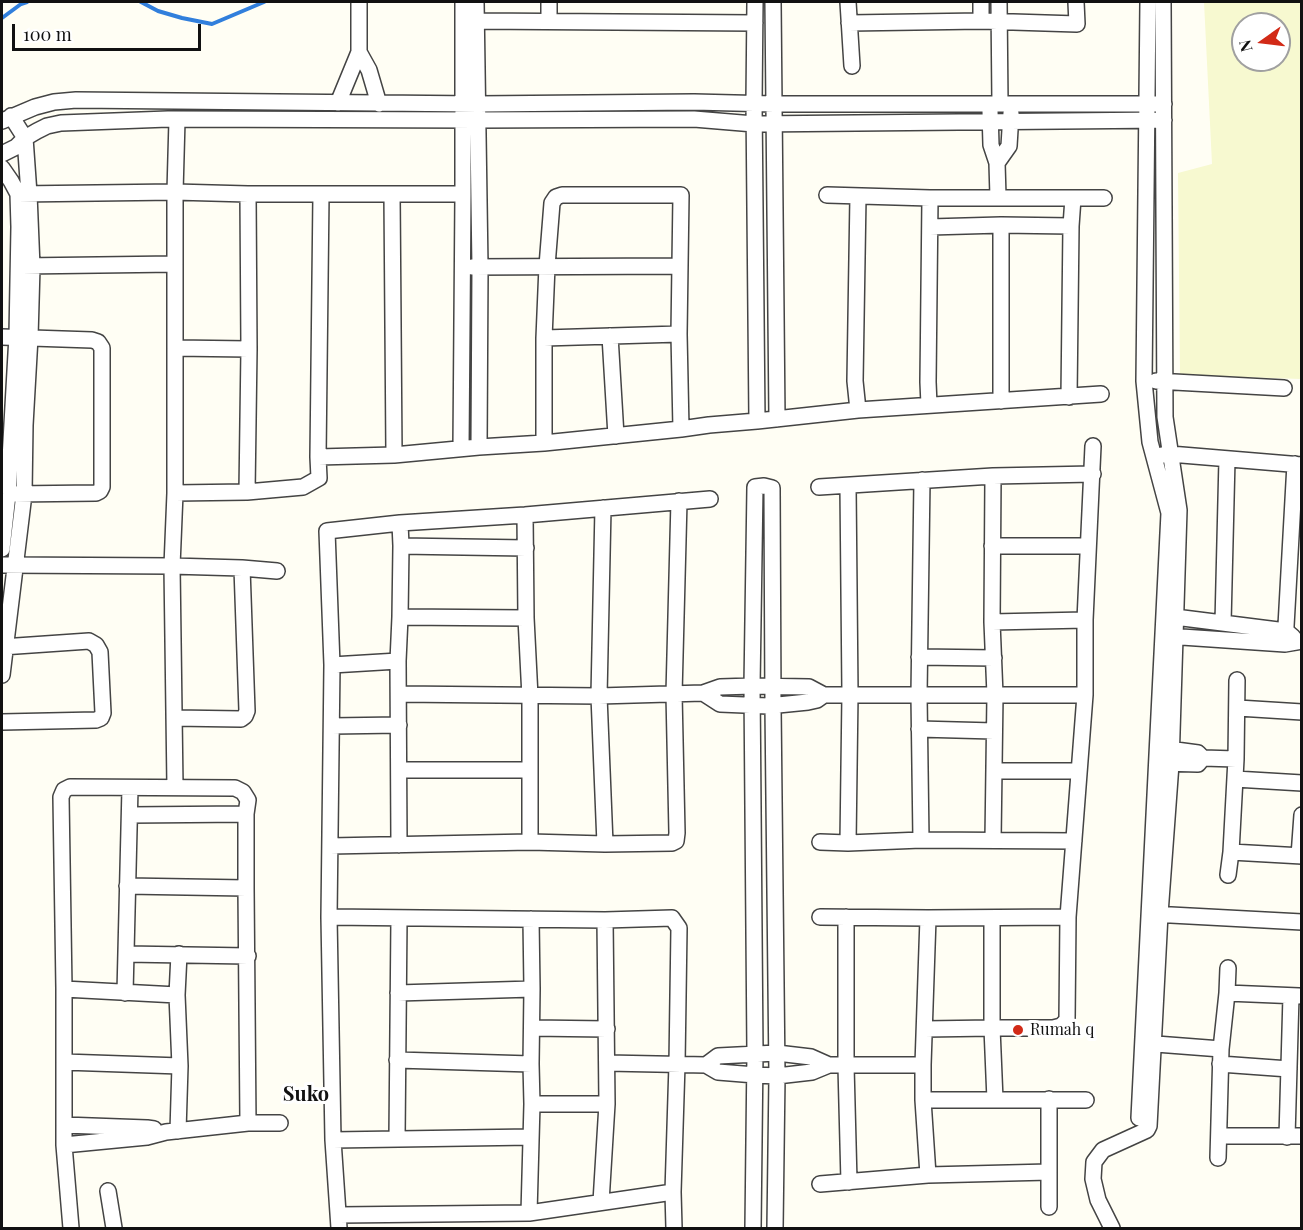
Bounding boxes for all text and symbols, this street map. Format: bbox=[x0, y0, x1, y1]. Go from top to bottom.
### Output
scale bar bbox=[15, 12, 204, 50]
north arrow bbox=[1231, 12, 1291, 72]
text: 100 m bbox=[23, 22, 72, 46]
text: N bbox=[1233, 38, 1257, 54]
place label: Rumah q bbox=[1030, 1020, 1094, 1040]
marker: Rumah q bbox=[1011, 1023, 1025, 1037]
district label: Suko bbox=[283, 1083, 329, 1107]

